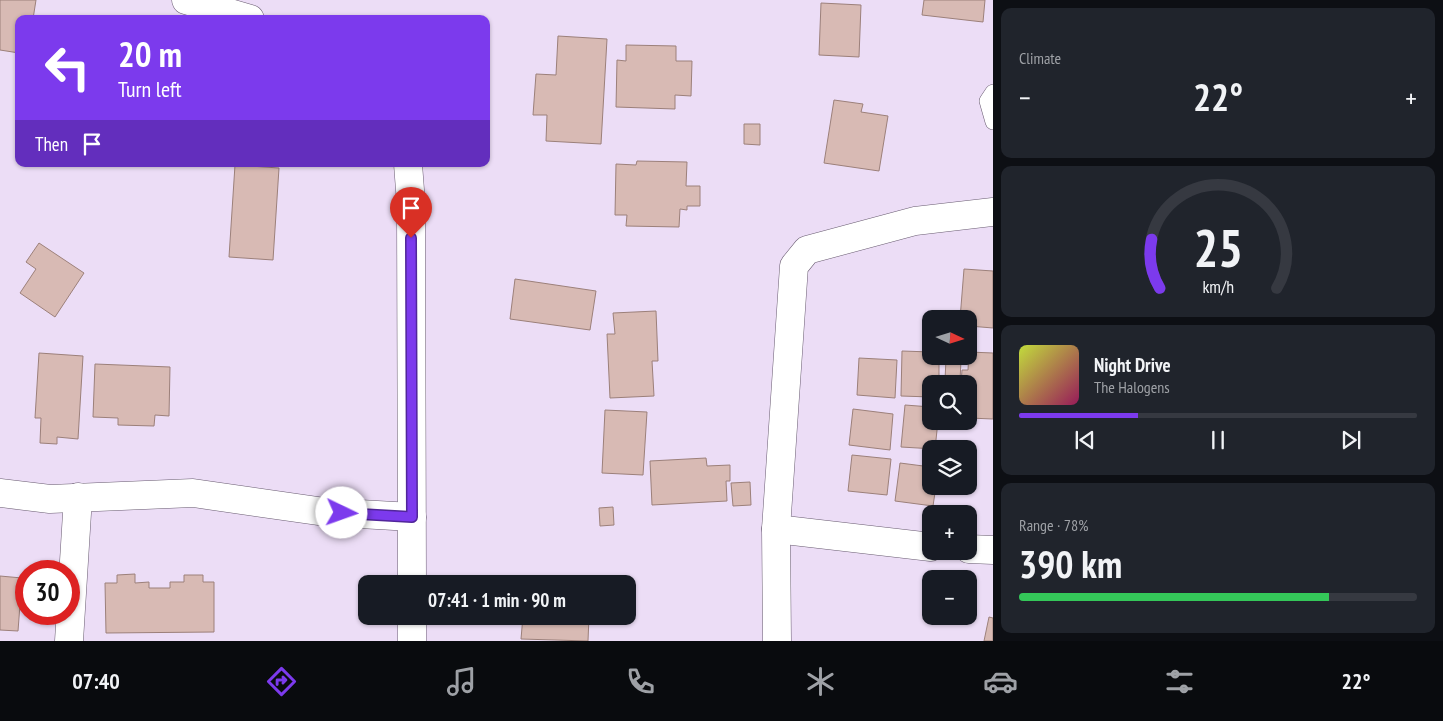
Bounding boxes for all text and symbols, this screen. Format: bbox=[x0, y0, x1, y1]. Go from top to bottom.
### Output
text: 20 m bbox=[118, 31, 182, 77]
icon: left bbox=[35, 35, 100, 100]
text: Climate bbox=[1019, 48, 1061, 68]
text: 22° bbox=[1193, 72, 1243, 121]
text: Turn left bbox=[118, 75, 182, 103]
text: − bbox=[1019, 79, 1031, 116]
text: + bbox=[1405, 79, 1417, 116]
icon: arrive bbox=[78, 130, 106, 158]
text: Then bbox=[35, 132, 68, 156]
pin bbox=[390, 187, 432, 238]
icon: arrive bbox=[397, 194, 425, 222]
text: 25 bbox=[1193, 214, 1243, 281]
text: km/h bbox=[1202, 275, 1234, 298]
north arrow bbox=[922, 310, 978, 365]
map controls bbox=[922, 310, 977, 625]
text: Night Drive bbox=[1094, 353, 1171, 377]
button: search bbox=[922, 375, 977, 430]
text: The Halogens bbox=[1094, 377, 1170, 397]
icon: previous bbox=[1071, 426, 1099, 454]
icon: pause bbox=[1204, 426, 1232, 454]
icon: next bbox=[1337, 426, 1365, 454]
button: layers bbox=[922, 440, 977, 495]
position arrow bbox=[315, 486, 367, 538]
button: + bbox=[922, 505, 977, 560]
text: Range · 78% bbox=[1019, 515, 1088, 535]
text: 390 km bbox=[1019, 539, 1122, 588]
speed limit sign: 30 bbox=[15, 560, 80, 625]
button: − bbox=[922, 570, 977, 625]
text: 07:41 · 1 min · 90 m bbox=[428, 588, 566, 612]
icon: directions bbox=[264, 664, 299, 699]
icon: music bbox=[444, 664, 479, 699]
icon: phone bbox=[623, 664, 658, 699]
icon: climate bbox=[803, 664, 838, 699]
icon: car bbox=[983, 664, 1018, 699]
icon: filters bbox=[1162, 664, 1197, 699]
text: 07:40 bbox=[72, 667, 120, 695]
text: 22° bbox=[1342, 667, 1371, 695]

